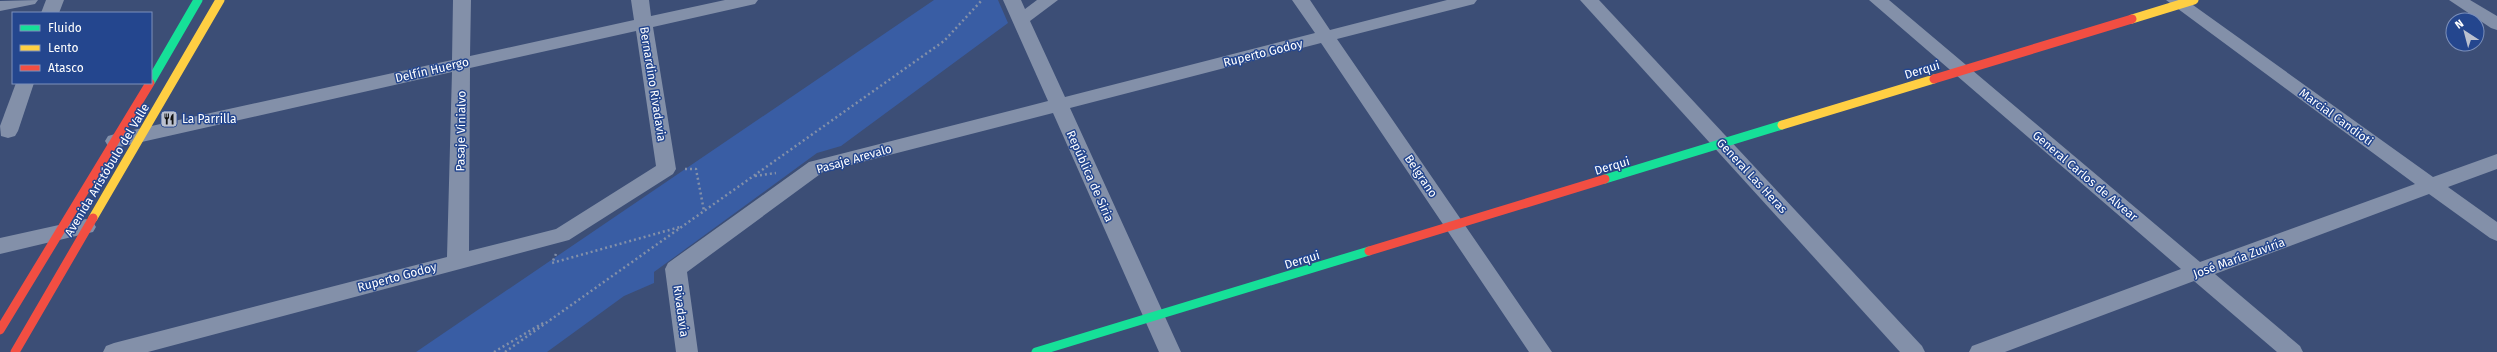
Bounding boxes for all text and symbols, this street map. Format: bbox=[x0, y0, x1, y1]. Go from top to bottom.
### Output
legend bbox=[12, 12, 152, 84]
north arrow bbox=[2445, 12, 2485, 52]
text: N bbox=[2453, 17, 2466, 32]
text: Fluido bbox=[48, 21, 82, 35]
street label: Bernardino Rivadavia bbox=[637, 25, 669, 143]
street label: Ruperto Godoy bbox=[1222, 36, 1304, 70]
text: Lento bbox=[48, 41, 78, 55]
street label: Delfín Huergo bbox=[394, 55, 470, 85]
street label: Derqui bbox=[1903, 58, 1941, 82]
text: Atasco bbox=[48, 61, 84, 75]
street label: Marcial Candioti bbox=[2296, 86, 2376, 148]
street label: Pasaje Vinialvo bbox=[453, 90, 469, 172]
street label: Avenida Aristóbulo del Valle bbox=[62, 101, 152, 239]
restaurant icon: La Parrilla bbox=[159, 109, 179, 129]
place label: La Parrilla bbox=[182, 112, 237, 126]
street label: República de Siria bbox=[1064, 128, 1116, 224]
street label: General Carlos de Alvear bbox=[2030, 128, 2141, 224]
street label: General Las Heras bbox=[1714, 136, 1790, 217]
street label: Pasaje Arevalo bbox=[815, 142, 893, 176]
street label: Belgrano bbox=[1402, 152, 1440, 200]
street label: Derqui bbox=[1593, 154, 1631, 178]
street label: José María Zuviría bbox=[2191, 235, 2287, 281]
street label: Derqui bbox=[1283, 248, 1321, 272]
street label: Ruperto Godoy bbox=[356, 260, 438, 294]
street label: Rivadavia bbox=[670, 284, 692, 338]

